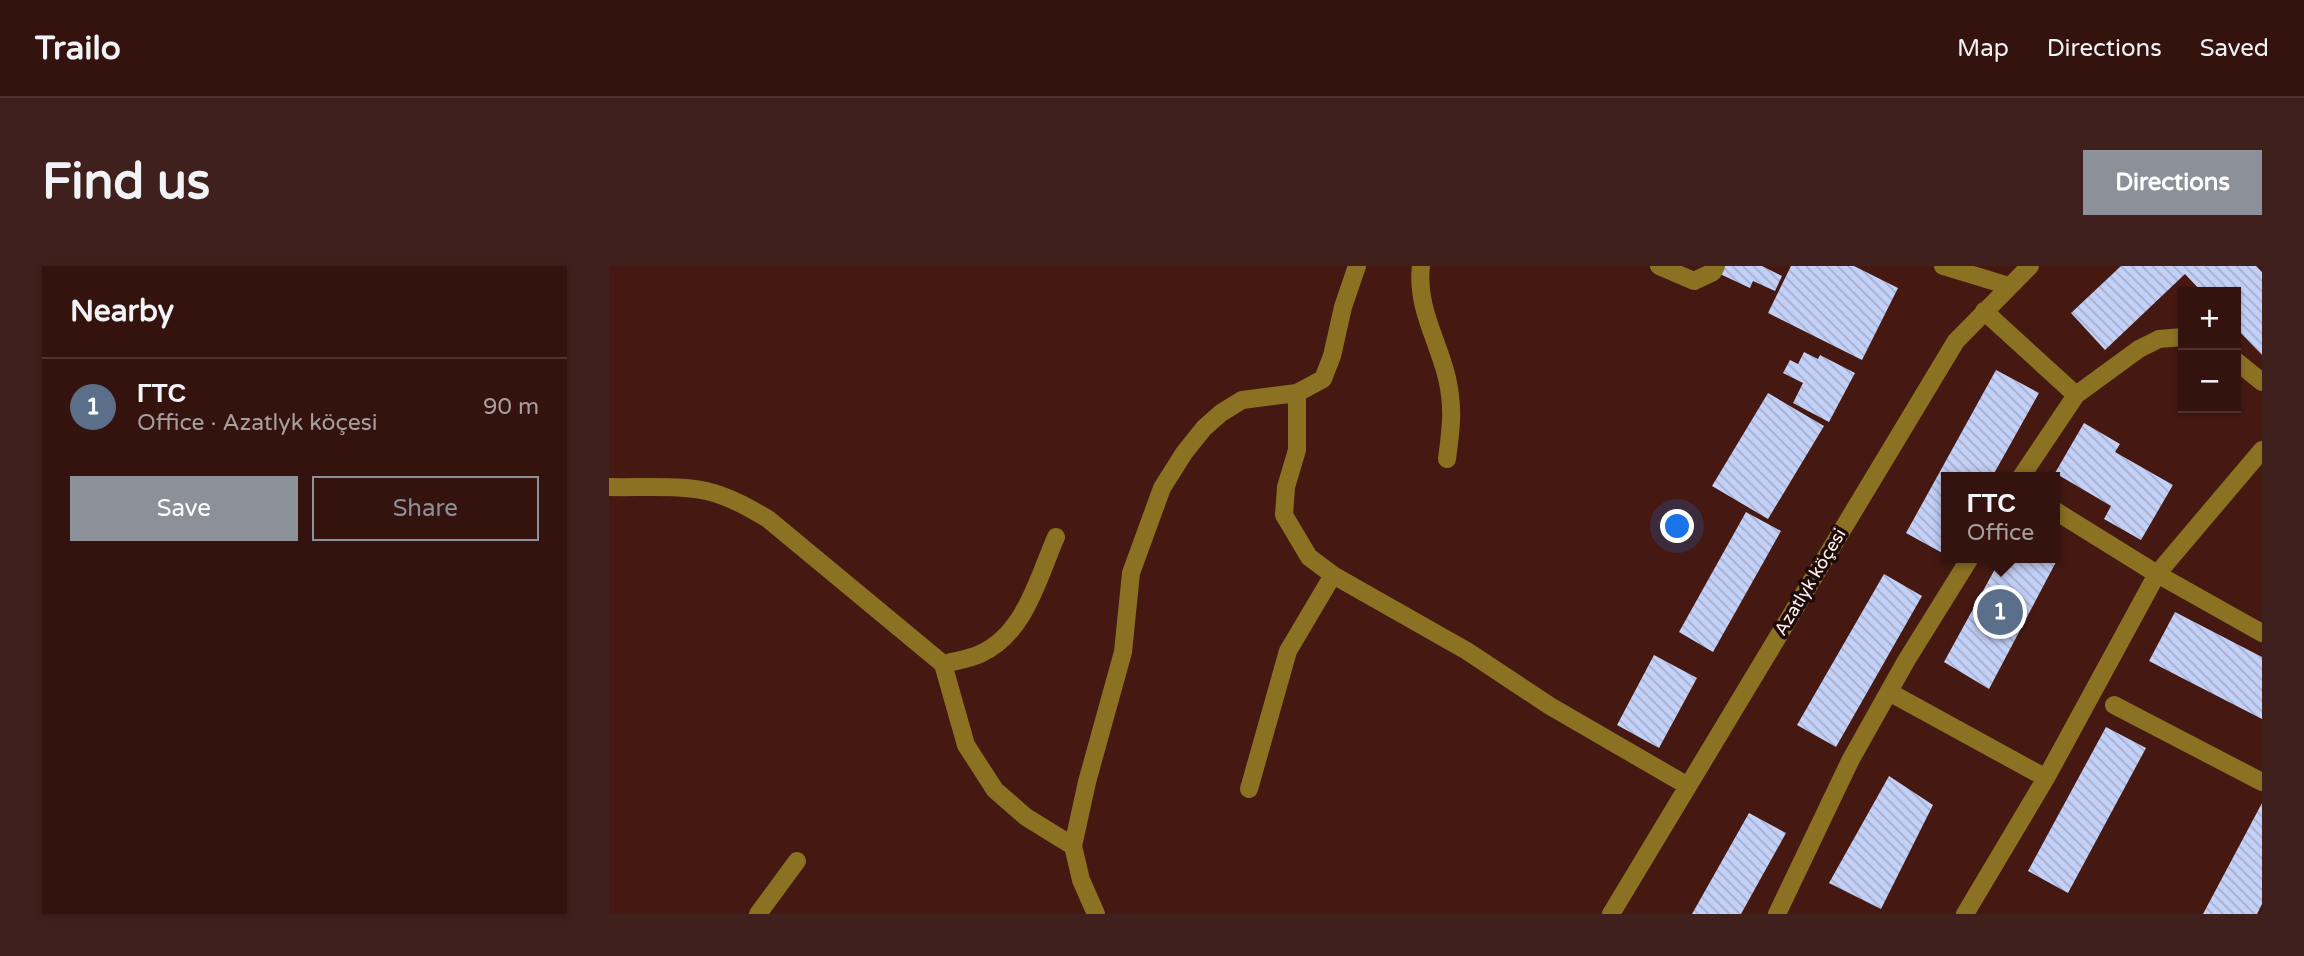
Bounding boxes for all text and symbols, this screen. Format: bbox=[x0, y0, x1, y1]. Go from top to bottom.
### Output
text: Trailo bbox=[35, 29, 121, 68]
text: Map bbox=[1957, 34, 2009, 63]
text: Directions bbox=[2047, 34, 2162, 63]
text: Saved bbox=[2200, 34, 2269, 63]
button: Directions bbox=[2083, 150, 2262, 215]
text: Find us bbox=[42, 153, 210, 212]
map controls bbox=[2178, 287, 2241, 413]
button: + bbox=[2178, 287, 2241, 350]
text: Nearby bbox=[70, 293, 174, 330]
button: − bbox=[2178, 350, 2241, 413]
text: ГТС bbox=[137, 378, 186, 409]
text: 1 bbox=[86, 393, 100, 421]
text: 90 m bbox=[483, 393, 539, 421]
text: Office · Azatlyk köçesi bbox=[137, 409, 377, 437]
popup bbox=[1941, 472, 2060, 563]
button: Save bbox=[70, 476, 298, 541]
button: Share bbox=[312, 476, 539, 541]
text: ГТС bbox=[1967, 488, 2016, 519]
your location bbox=[1660, 509, 1694, 543]
text: Office bbox=[1967, 519, 2034, 547]
street label: Azatlyk köçesi bbox=[1769, 524, 1851, 640]
pin: 1 bbox=[1977, 586, 2023, 638]

